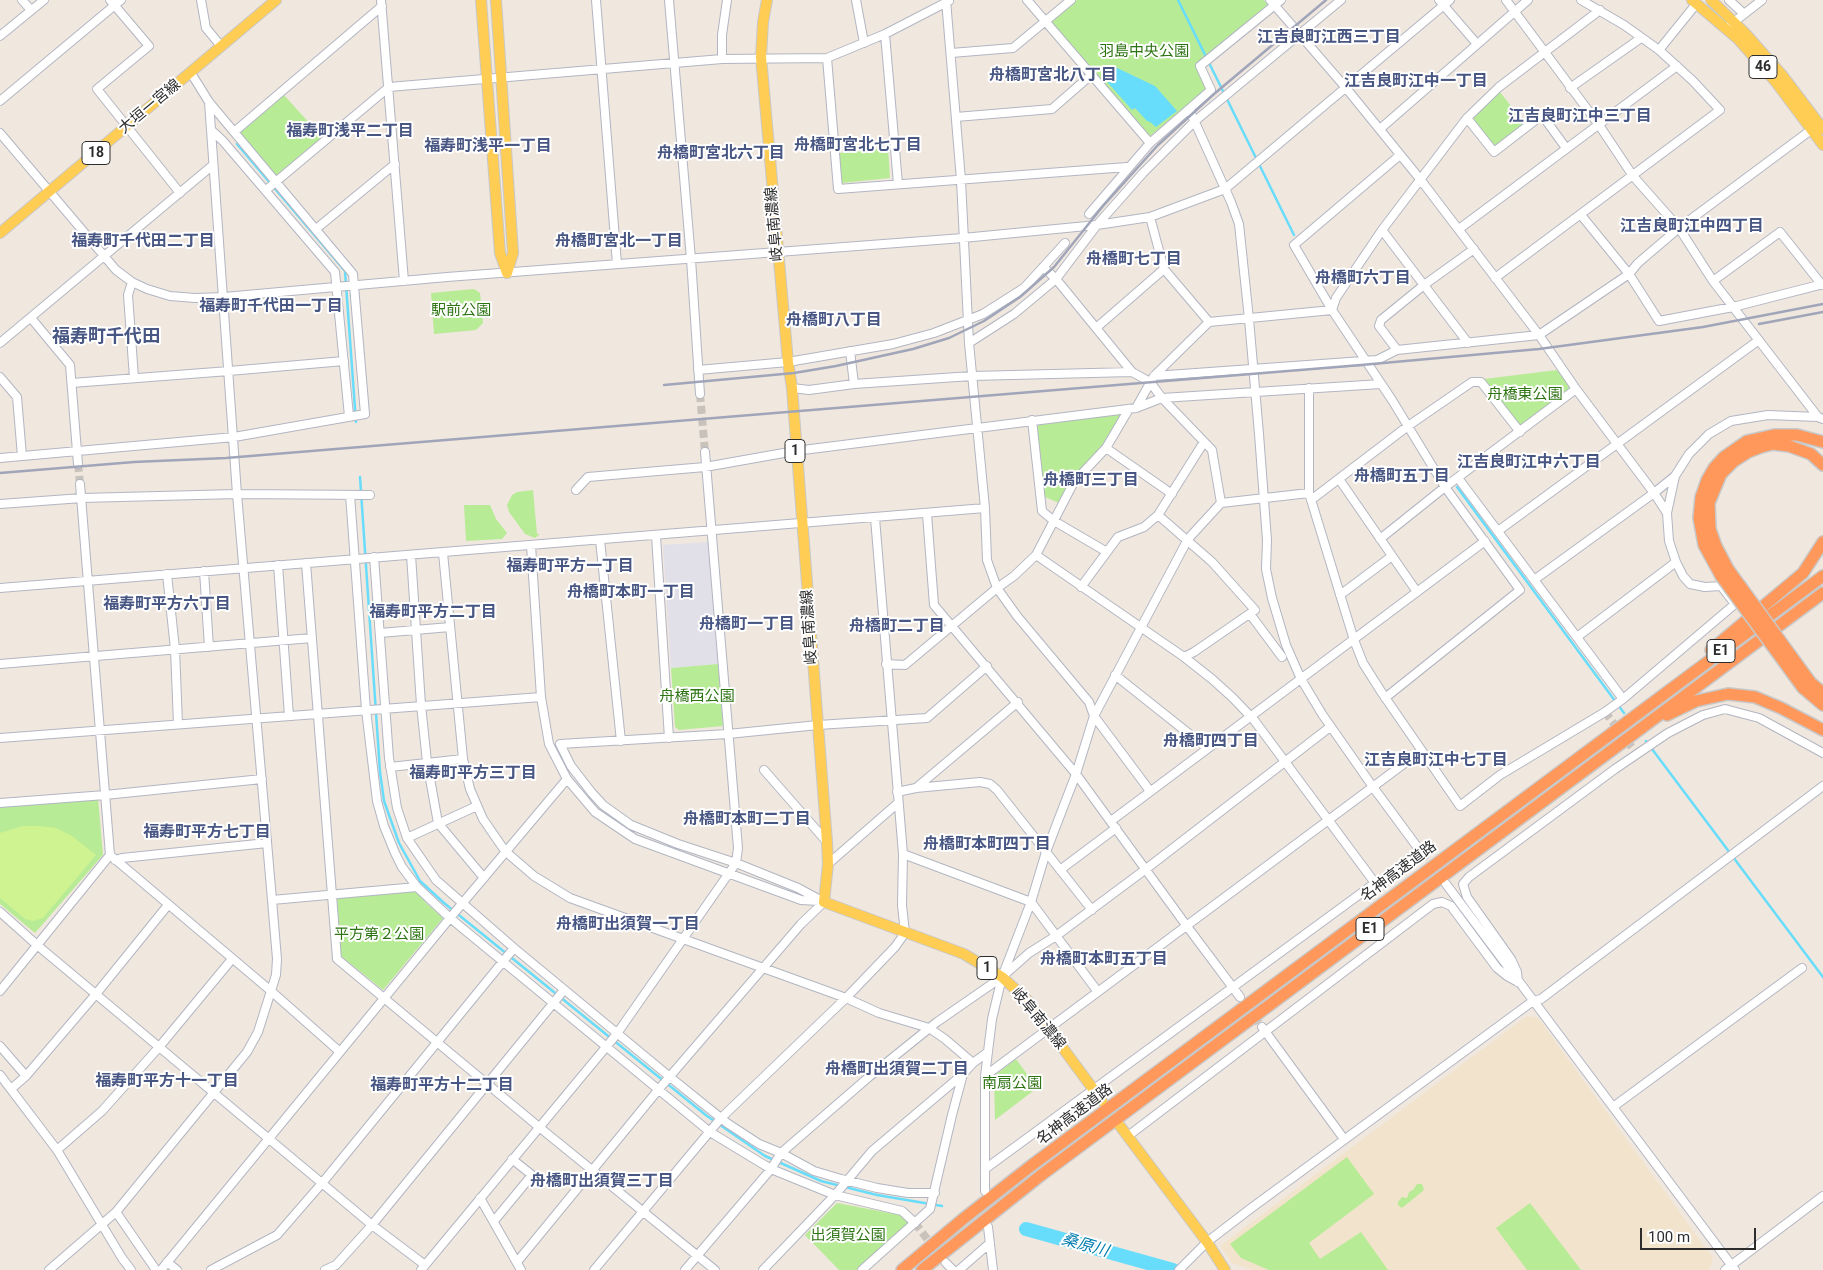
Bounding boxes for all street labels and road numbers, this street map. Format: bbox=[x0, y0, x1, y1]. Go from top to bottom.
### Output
road number: 46 bbox=[1749, 56, 1777, 78]
street label: 大垣一宮線 bbox=[115, 76, 185, 138]
road number: 18 bbox=[82, 142, 110, 164]
street label: 岐阜南濃線 bbox=[763, 186, 787, 262]
road number: 1 bbox=[785, 440, 805, 462]
street label: 岐阜南濃線 bbox=[798, 589, 822, 665]
road number: E1 bbox=[1707, 640, 1735, 662]
street label: 名神高速道路 bbox=[1358, 838, 1440, 906]
road number: E1 bbox=[1356, 918, 1384, 941]
road number: 1 bbox=[977, 956, 997, 980]
street label: 岐阜南濃線 bbox=[1007, 984, 1069, 1054]
street label: 名神高速道路 bbox=[1034, 1081, 1116, 1149]

